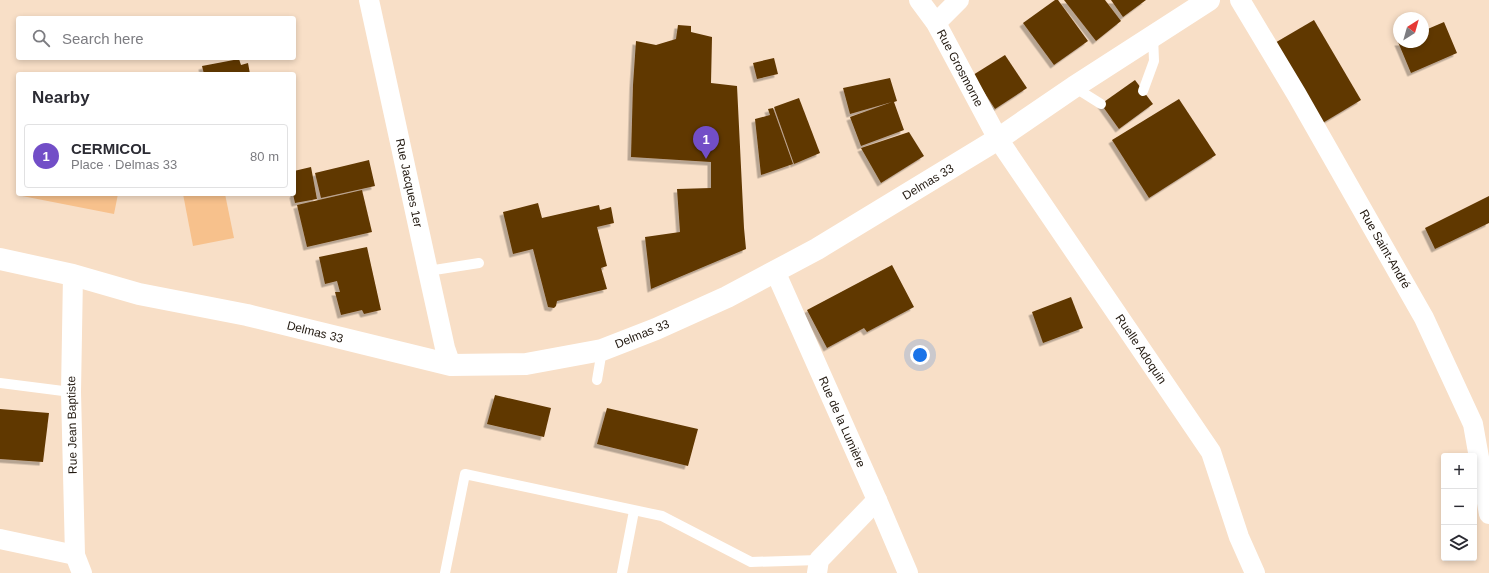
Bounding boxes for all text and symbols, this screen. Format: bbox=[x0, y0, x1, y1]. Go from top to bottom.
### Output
north arrow bbox=[1393, 12, 1429, 48]
search box bbox=[16, 16, 296, 60]
icon: search bbox=[30, 27, 52, 49]
street label: Rue Grosmorne bbox=[934, 27, 986, 109]
text: Search here bbox=[62, 30, 144, 47]
text: Nearby bbox=[32, 88, 90, 107]
pin: 1 bbox=[693, 126, 719, 159]
street label: Rue Jacques 1er bbox=[393, 137, 425, 229]
text: CERMICOL bbox=[71, 140, 151, 157]
text: 1 bbox=[42, 149, 50, 164]
text: 80 m bbox=[250, 149, 279, 164]
text: Place · Delmas 33 bbox=[71, 157, 177, 172]
street label: Delmas 33 bbox=[900, 161, 956, 203]
street label: Rue Saint-André bbox=[1357, 207, 1413, 291]
street label: Ruelle Adoquin bbox=[1113, 312, 1169, 386]
street label: Delmas 33 bbox=[613, 317, 672, 351]
street label: Delmas 33 bbox=[285, 318, 345, 346]
your location bbox=[910, 345, 930, 365]
street label: Rue de la Lumière bbox=[816, 374, 868, 470]
street label: Rue Jean Baptiste bbox=[64, 376, 80, 474]
map controls bbox=[1441, 453, 1477, 561]
button: + bbox=[1441, 453, 1477, 489]
button: − bbox=[1441, 489, 1477, 525]
button: layers bbox=[1441, 525, 1477, 561]

